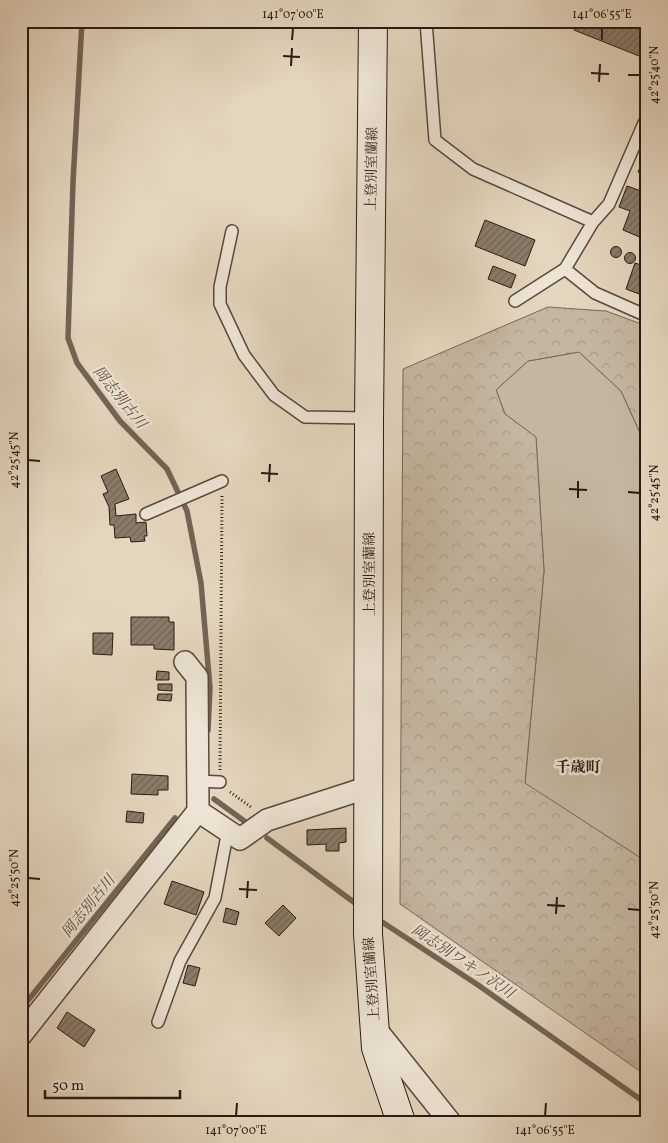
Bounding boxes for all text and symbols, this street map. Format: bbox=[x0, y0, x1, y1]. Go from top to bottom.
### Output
text: 141°07'00"E bbox=[262, 7, 324, 23]
text: 141°06'55"E bbox=[572, 7, 632, 23]
text: 42°25'40"N bbox=[647, 46, 663, 104]
street label: 上登別室蘭線 bbox=[362, 127, 383, 211]
water label: 岡志別古川 bbox=[87, 362, 152, 435]
text: 42°25'45"N bbox=[7, 431, 23, 488]
text: 42°25'45"N bbox=[647, 464, 663, 521]
street label: 上登別室蘭線 bbox=[361, 532, 380, 616]
district label: 千歳町 bbox=[555, 758, 601, 779]
text: 42°25'50"N bbox=[7, 849, 23, 907]
water label: 岡志別古川 bbox=[57, 870, 122, 943]
text: 42°25'50"N bbox=[647, 881, 663, 939]
water label: 岡志別ワキノ沢川 bbox=[407, 920, 519, 1006]
street label: 上登別室蘭線 bbox=[360, 936, 385, 1021]
scale bar bbox=[45, 1068, 180, 1100]
text: 50 m bbox=[52, 1076, 84, 1097]
text: 141°07'00"E bbox=[205, 1123, 267, 1139]
text: 141°06'55"E bbox=[515, 1123, 575, 1139]

